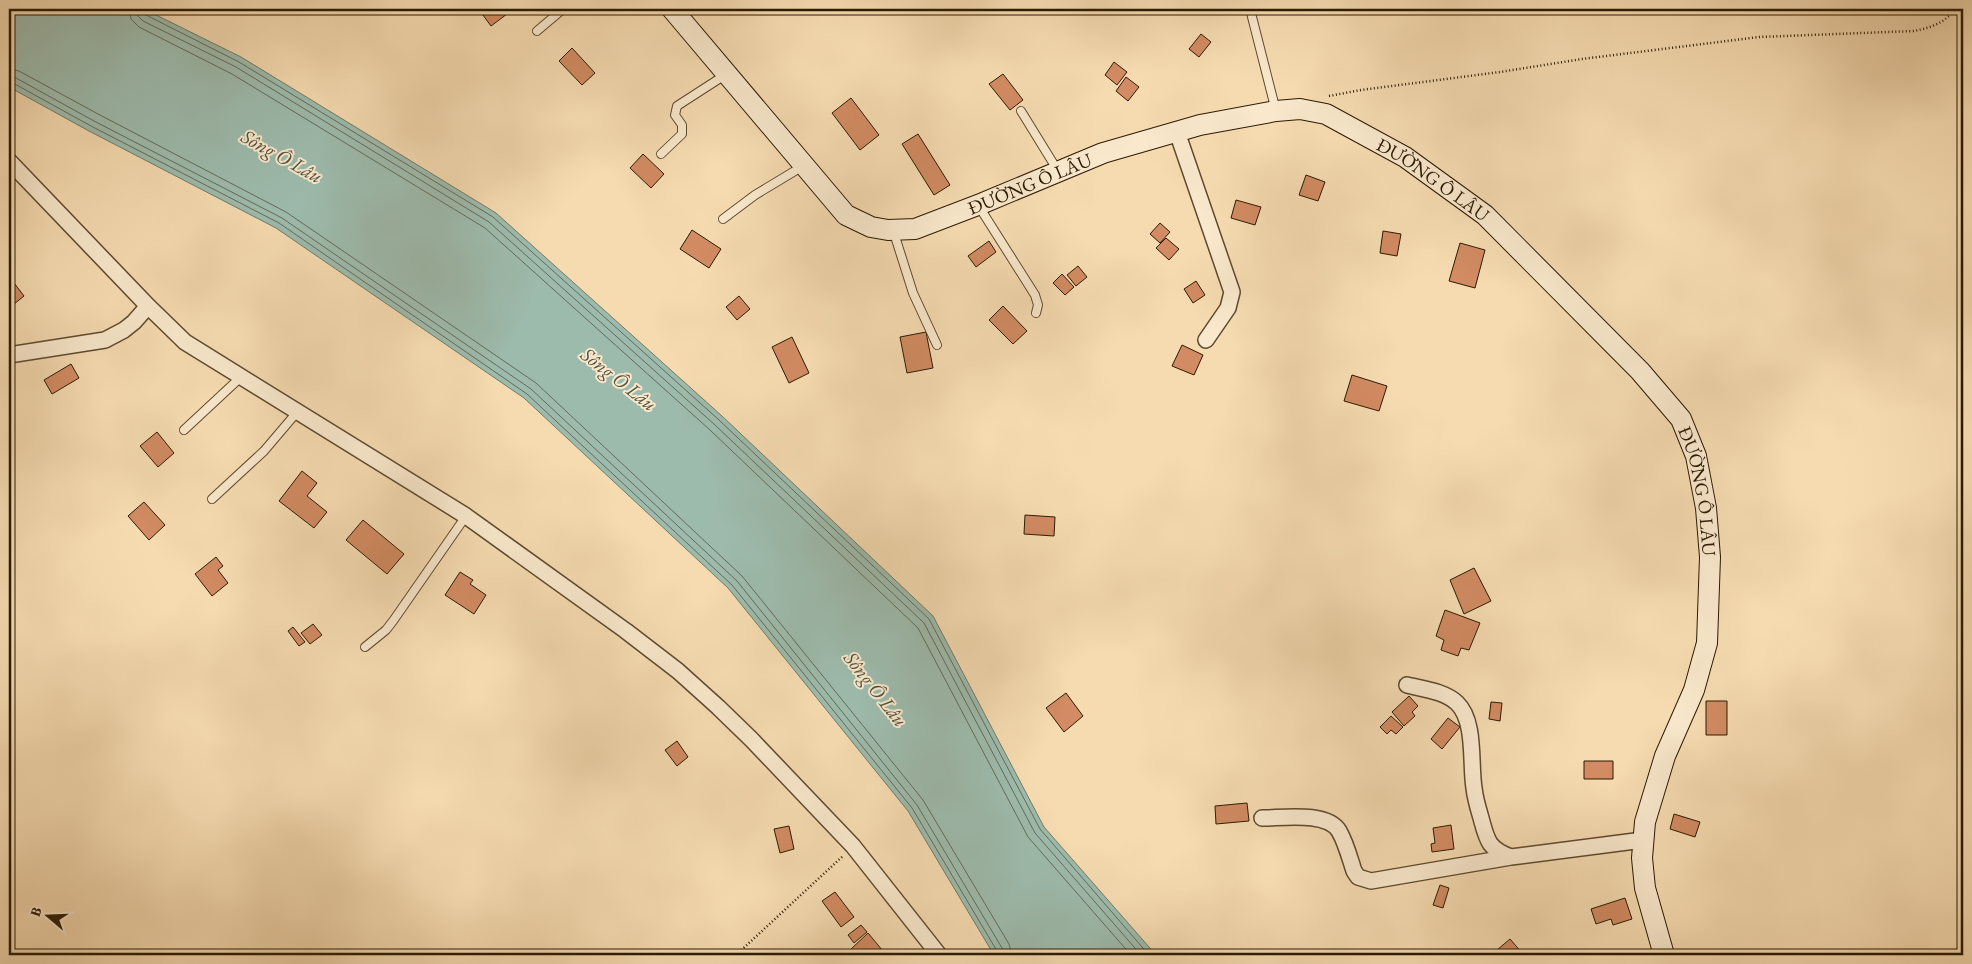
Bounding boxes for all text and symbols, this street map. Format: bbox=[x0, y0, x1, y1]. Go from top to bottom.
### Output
water label: Sông Ô Lâu bbox=[236, 123, 327, 189]
street label: ĐƯỜNG Ô LÂU bbox=[1372, 132, 1495, 227]
street label: ĐƯỜNG Ô LÂU bbox=[964, 147, 1096, 221]
water label: Sông Ô Lâu bbox=[575, 341, 662, 417]
street label: ĐƯỜNG Ô LÂU bbox=[1672, 423, 1722, 557]
water label: Sông Ô Lâu bbox=[838, 645, 914, 732]
north arrow bbox=[22, 892, 72, 942]
text: B bbox=[26, 904, 46, 919]

